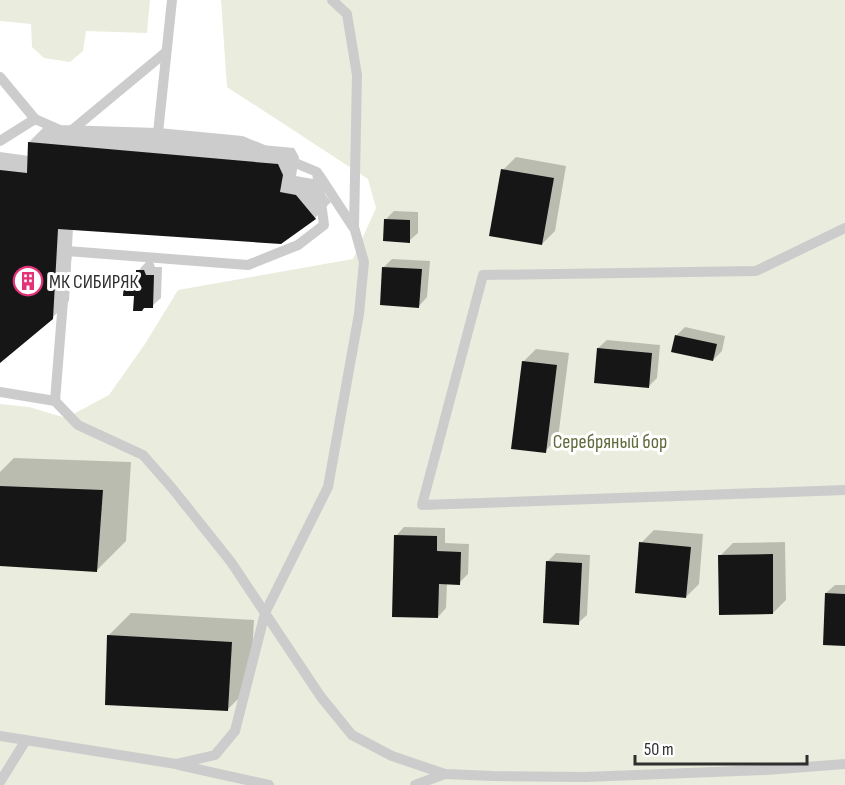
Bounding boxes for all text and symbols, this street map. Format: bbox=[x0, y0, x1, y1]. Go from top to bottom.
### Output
building icon: МК СИБИРЯК bbox=[12, 265, 44, 297]
place label: МК СИБИРЯК bbox=[49, 270, 138, 294]
park label: Серебряный бор bbox=[553, 430, 667, 454]
scale bar bbox=[635, 728, 808, 766]
text: 50 m bbox=[644, 739, 674, 760]

